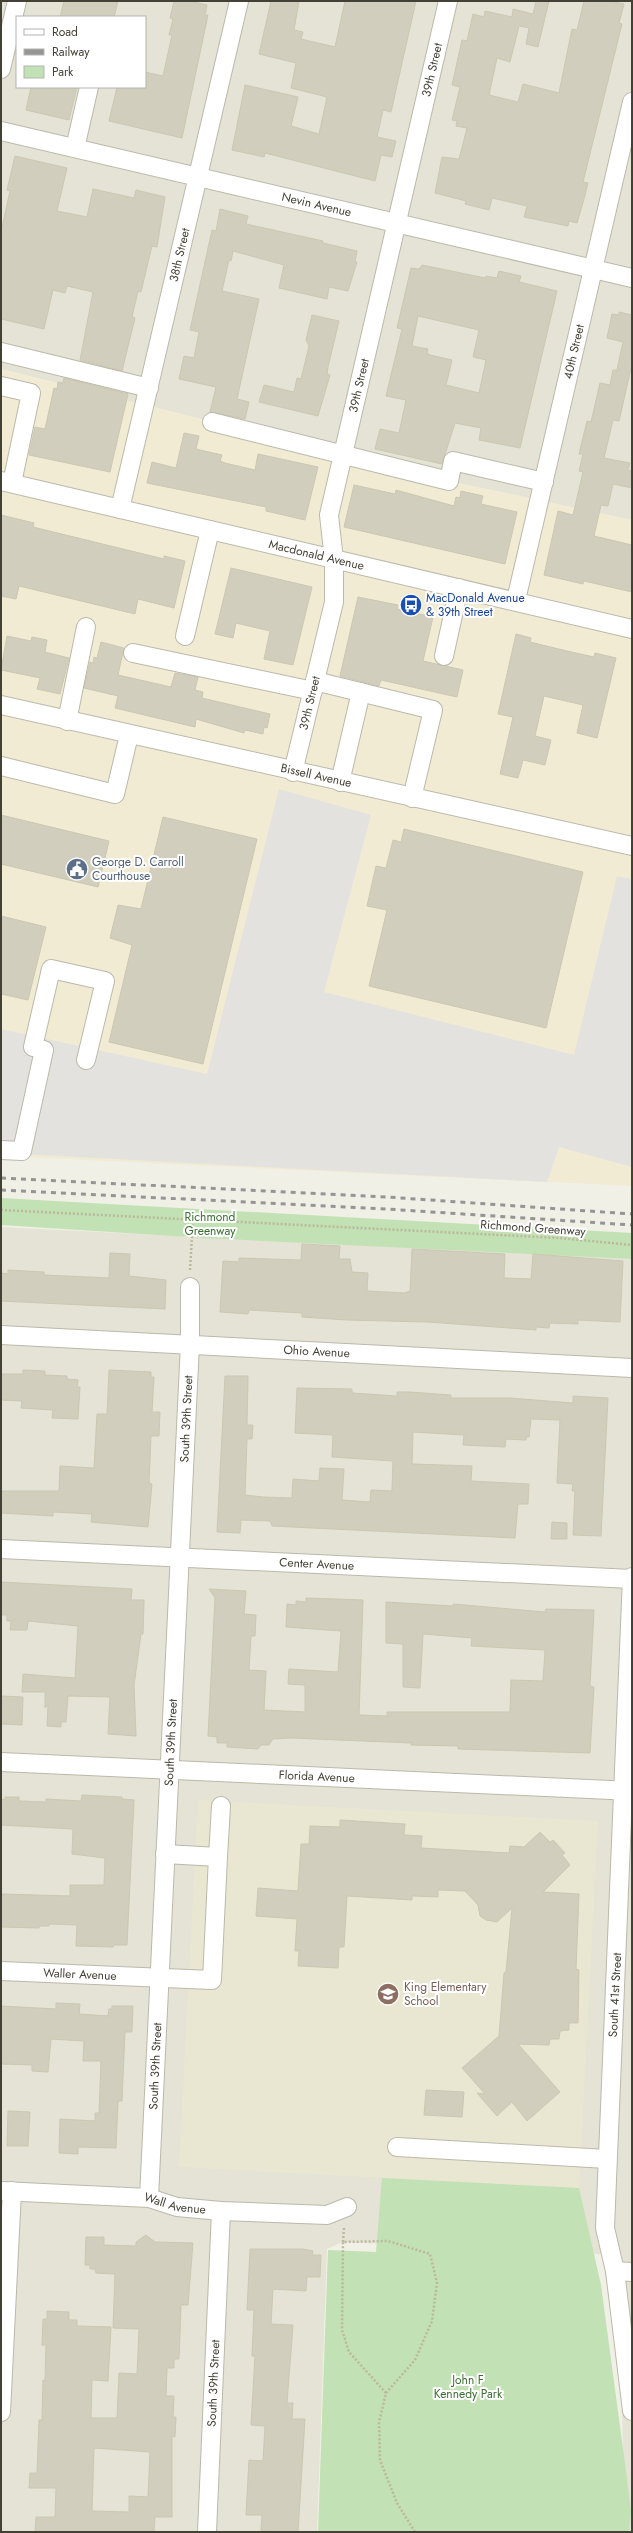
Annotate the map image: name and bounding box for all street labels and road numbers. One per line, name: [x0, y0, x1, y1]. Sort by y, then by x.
street label: 39th Street: [417, 41, 447, 99]
street label: Nevin Avenue: [280, 188, 353, 221]
street label: 38th Street: [165, 226, 195, 284]
street label: 40th Street: [559, 322, 589, 381]
street label: 39th Street: [344, 357, 374, 414]
street label: Macdonald Avenue: [267, 535, 366, 575]
street label: 39th Street: [294, 674, 325, 732]
street label: Bissell Avenue: [279, 759, 353, 792]
street label: Richmond Greenway: [480, 1215, 587, 1241]
street label: Ohio Avenue: [283, 1341, 350, 1362]
street label: South 39th Street: [175, 1375, 197, 1463]
street label: Center Avenue: [279, 1553, 355, 1575]
street label: South 39th Street: [160, 1698, 182, 1787]
street label: Florida Avenue: [278, 1766, 355, 1787]
street label: South 41st Street: [604, 1952, 626, 2038]
street label: Waller Avenue: [43, 1964, 117, 1985]
street label: South 39th Street: [144, 2022, 166, 2110]
street label: Wall Avenue: [142, 2188, 207, 2219]
street label: South 39th Street: [203, 2339, 224, 2427]

